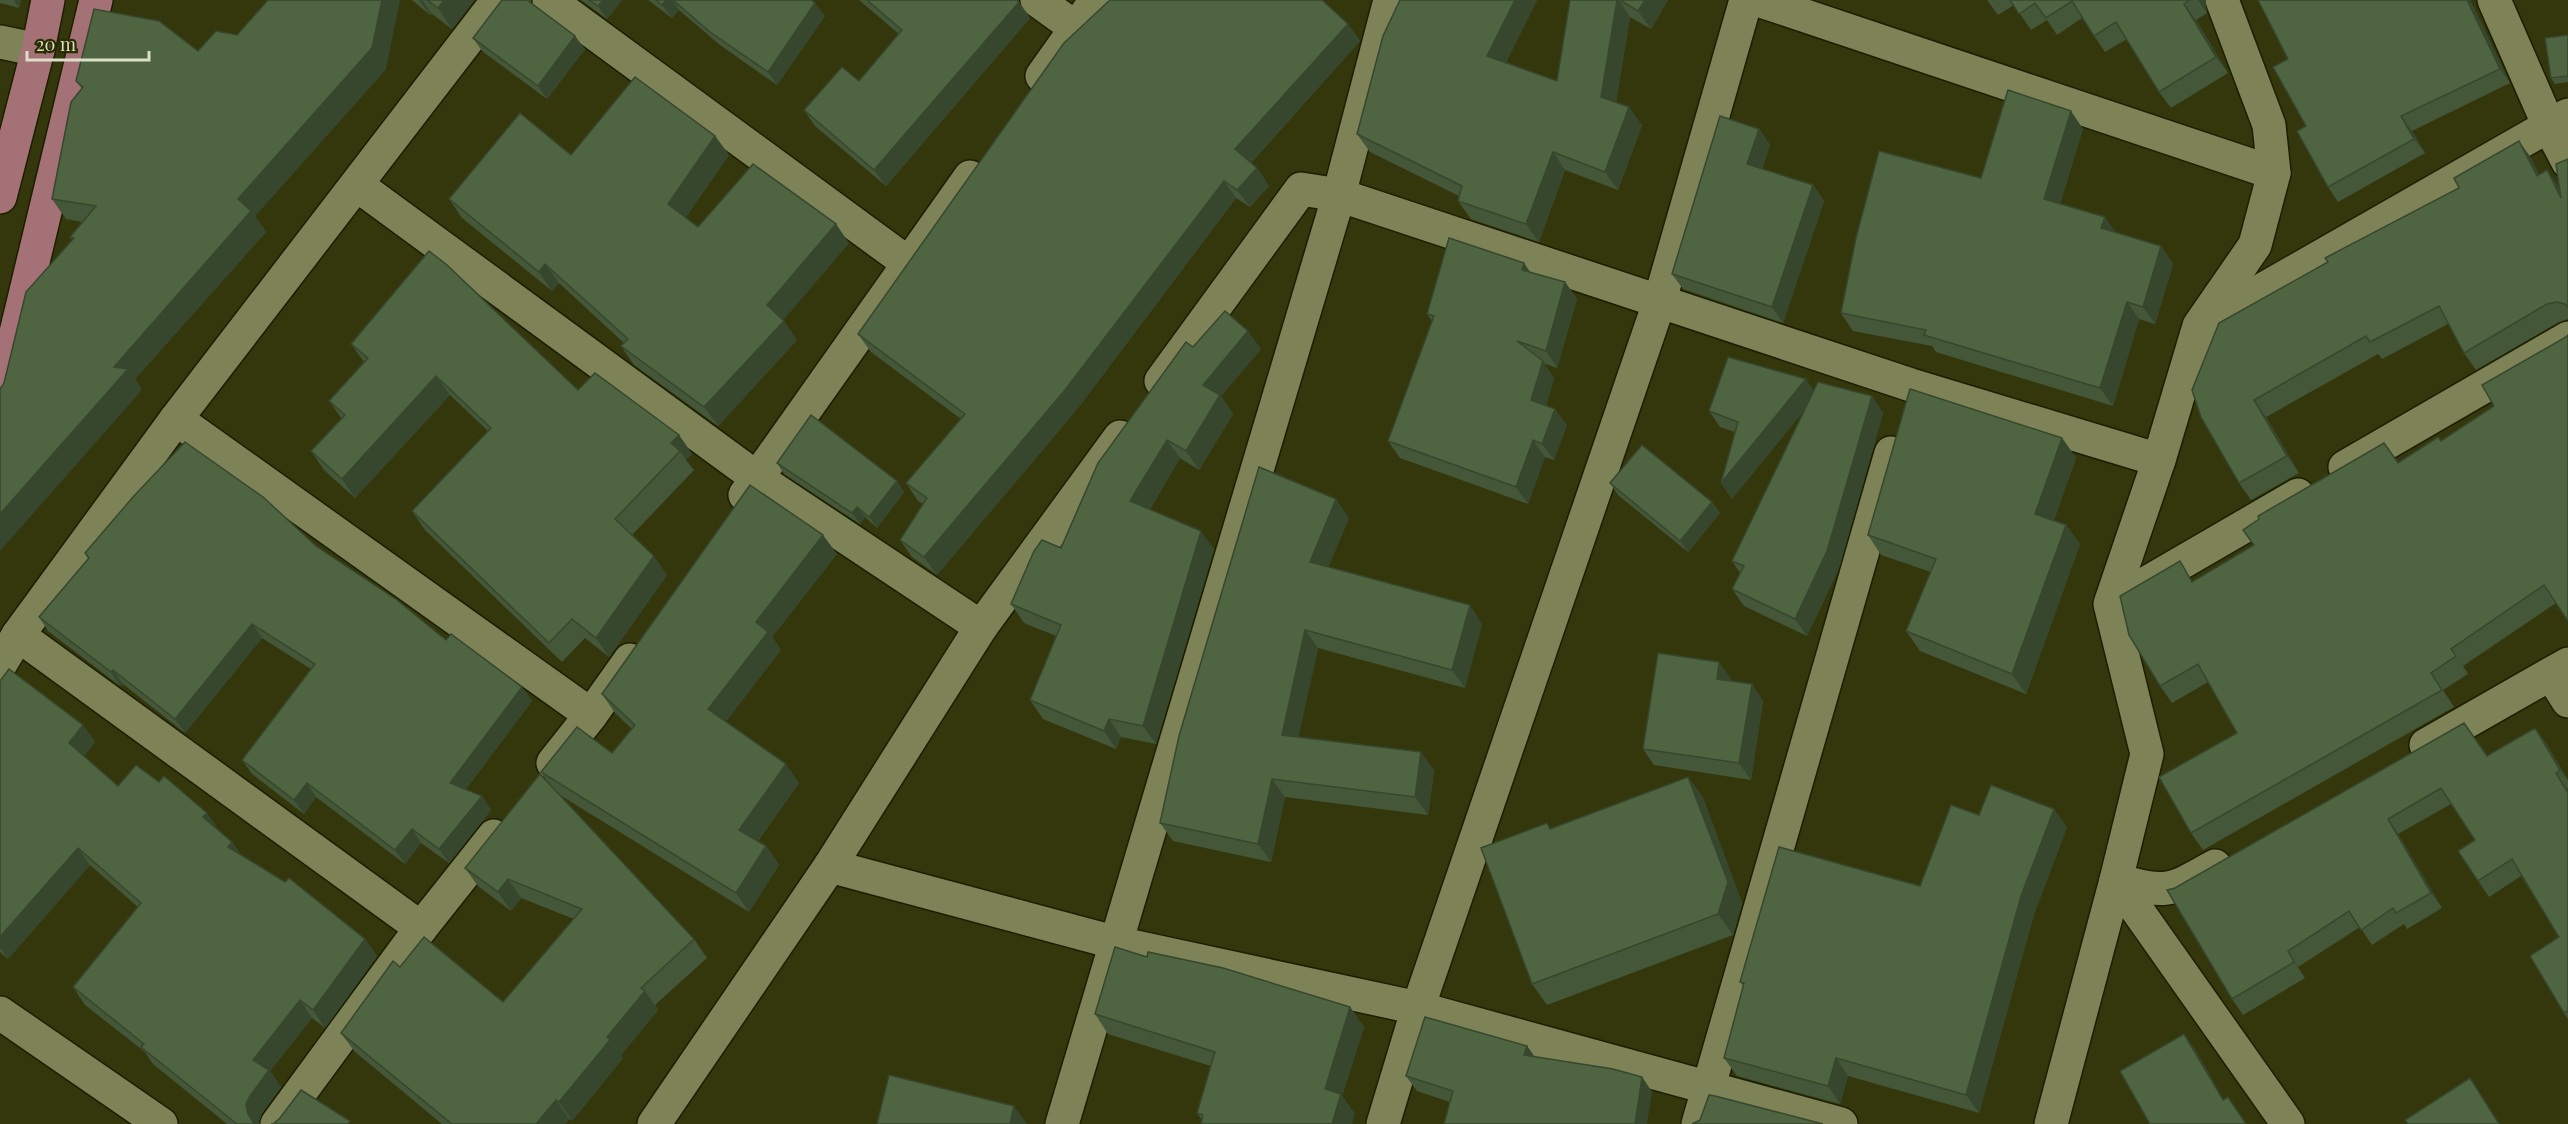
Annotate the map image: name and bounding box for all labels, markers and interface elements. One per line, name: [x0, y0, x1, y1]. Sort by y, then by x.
scale bar: [27, 24, 148, 62]
text: 20 m: [36, 32, 76, 56]

